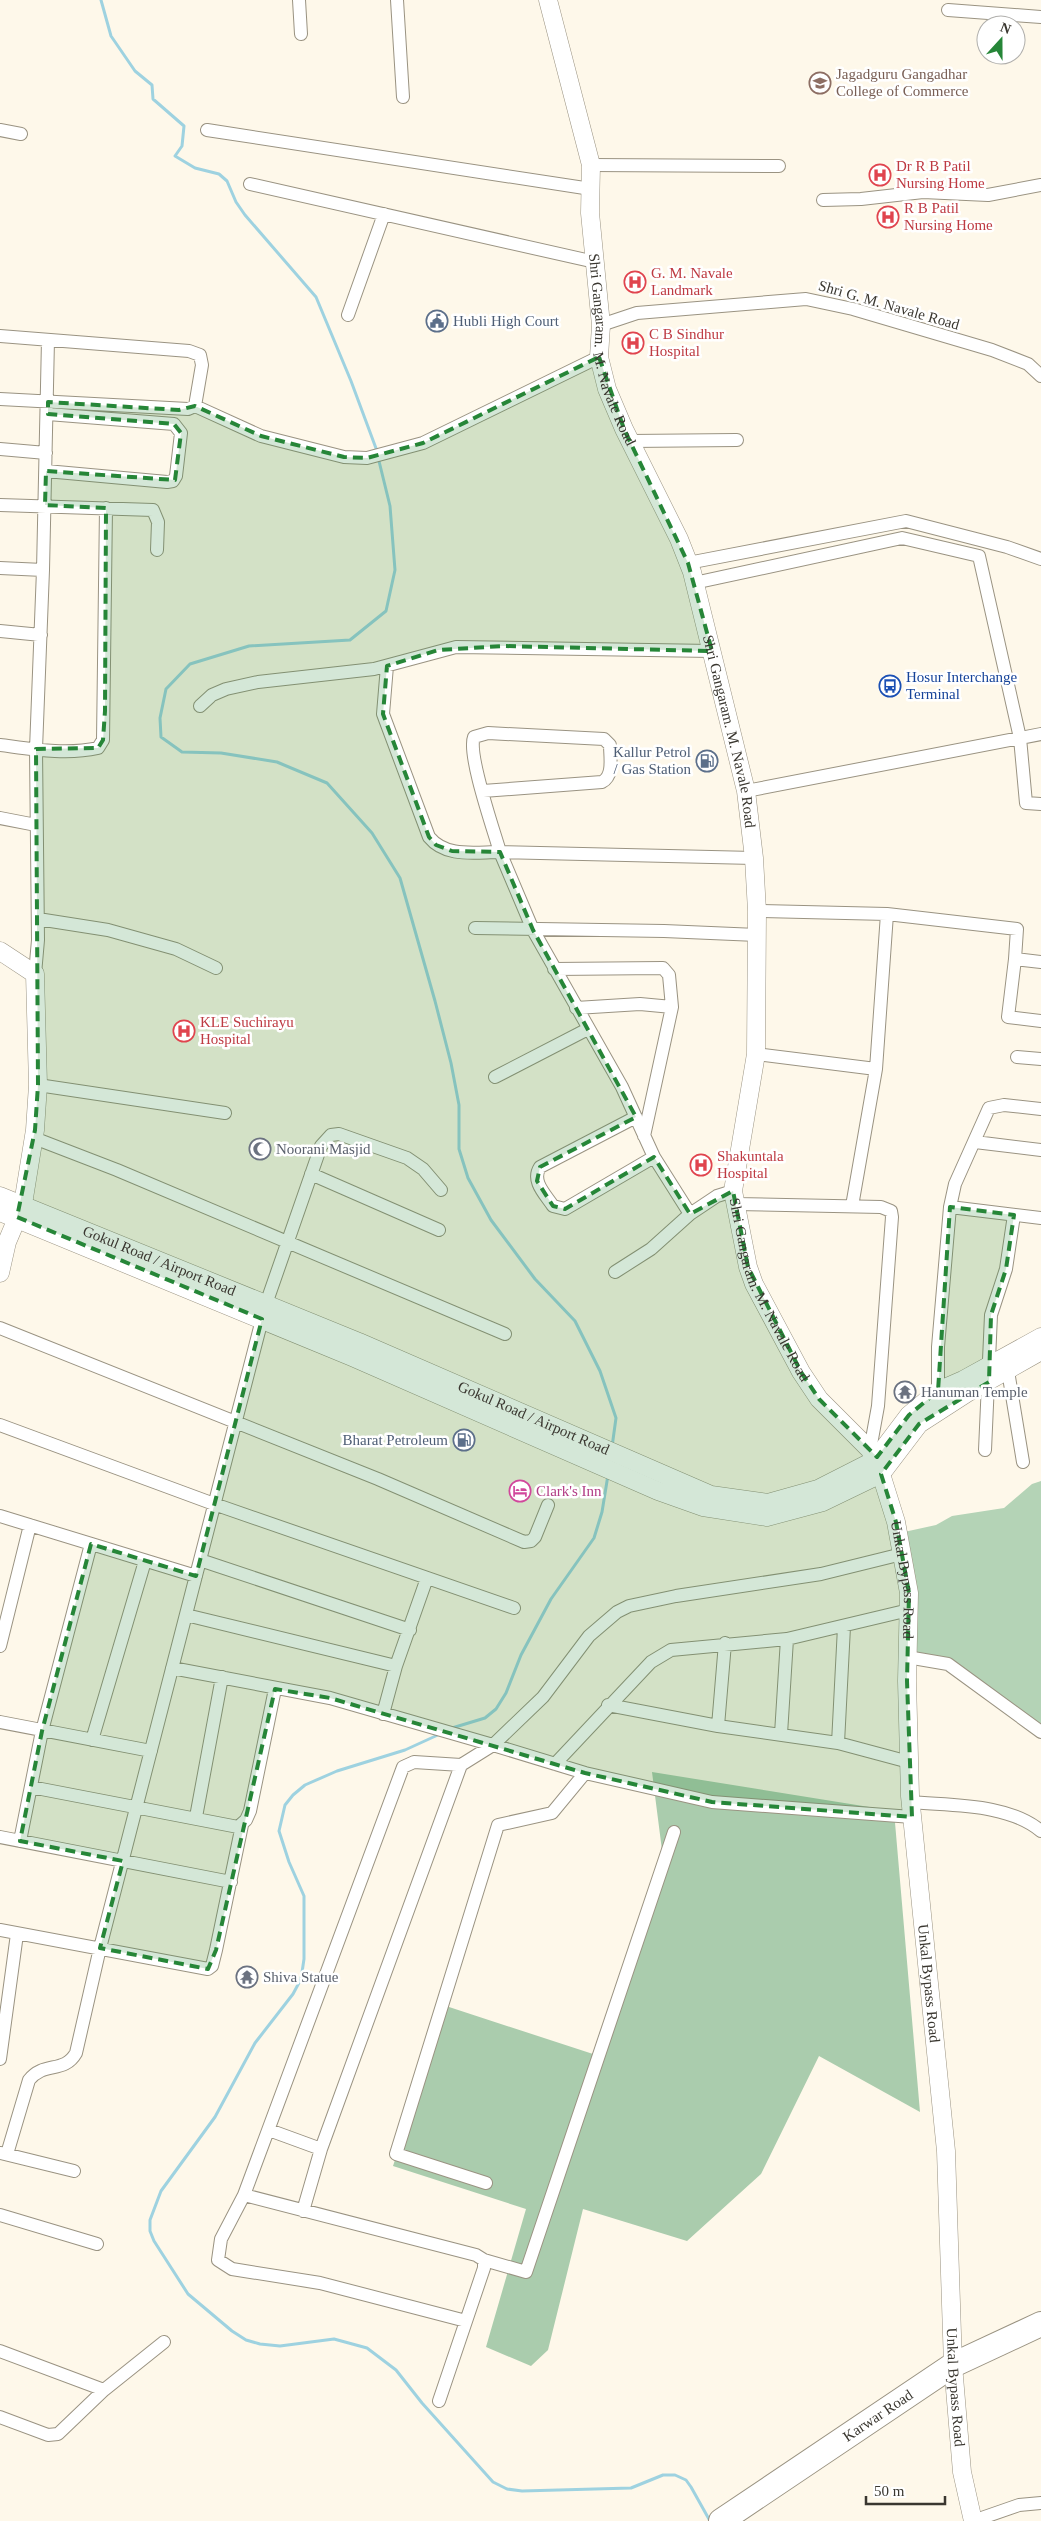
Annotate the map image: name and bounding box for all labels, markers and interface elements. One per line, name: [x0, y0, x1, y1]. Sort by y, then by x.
north arrow: [976, 15, 1026, 65]
text: N: [998, 20, 1013, 37]
place label: Jagadguru Gangadhar College of Commerce: [836, 66, 969, 99]
school or university icon: Jagadguru Gangadhar College of Commerce: [808, 71, 832, 95]
place label: Dr R B Patil Nursing Home: [896, 158, 985, 191]
hospital icon: Dr R B Patil Nursing Home: [868, 163, 892, 187]
place label: R B Patil Nursing Home: [904, 200, 993, 233]
hospital icon: R B Patil Nursing Home: [876, 205, 900, 229]
street label: Shri Gangaram. M. Navale Road: [586, 253, 639, 448]
place label: G. M. Navale Landmark: [651, 265, 733, 298]
hospital icon: G. M. Navale Landmark: [623, 270, 647, 294]
street label: Shri G. M. Navale Road: [817, 277, 962, 333]
public building icon: Hubli High Court: [425, 309, 449, 333]
place label: Hubli High Court: [453, 313, 560, 329]
place label: C B Sindhur Hospital: [649, 326, 724, 359]
hospital icon: C B Sindhur Hospital: [621, 331, 645, 355]
street label: Shri Gangaram. M. Navale Road: [700, 633, 758, 829]
place label: Hosur Interchange Terminal: [906, 669, 1018, 702]
bus stop icon: Hosur Interchange Terminal: [878, 674, 902, 698]
place label: Kallur Petrol / Gas Station: [613, 744, 691, 777]
fuel station icon: Kallur Petrol / Gas Station: [695, 749, 719, 773]
place label: KLE Suchirayu Hospital: [200, 1014, 294, 1047]
hospital icon: KLE Suchirayu Hospital: [172, 1019, 196, 1043]
mosque icon: Noorani Masjid: [248, 1137, 272, 1161]
place label: Noorani Masjid: [276, 1141, 371, 1157]
place label: Shakuntala Hospital: [717, 1148, 784, 1181]
hospital icon: Shakuntala Hospital: [689, 1153, 713, 1177]
street label: Shri Gangaram. M. Navale Road: [727, 1196, 813, 1385]
street label: Gokul Road / Airport Road: [81, 1223, 239, 1299]
street label: Gokul Road / Airport Road: [456, 1378, 612, 1458]
temple icon: Hanuman Temple: [893, 1380, 917, 1404]
place label: Hanuman Temple: [921, 1384, 1028, 1400]
fuel station icon: Bharat Petroleum: [452, 1428, 476, 1452]
place label: Bharat Petroleum: [343, 1432, 448, 1448]
hotel icon: Clark's Inn: [508, 1479, 532, 1503]
place label: Clark's Inn: [536, 1483, 602, 1499]
street label: Unkal Bypass Road: [888, 1519, 917, 1640]
street label: Unkal Bypass Road: [915, 1923, 943, 2044]
temple icon: Shiva Statue: [235, 1965, 259, 1989]
place label: Shiva Statue: [263, 1969, 339, 1985]
street label: Unkal Bypass Road: [944, 2327, 968, 2448]
street label: Karwar Road: [840, 2386, 916, 2445]
scale bar: [866, 2474, 945, 2506]
text: 50 m: [874, 2483, 905, 2499]

